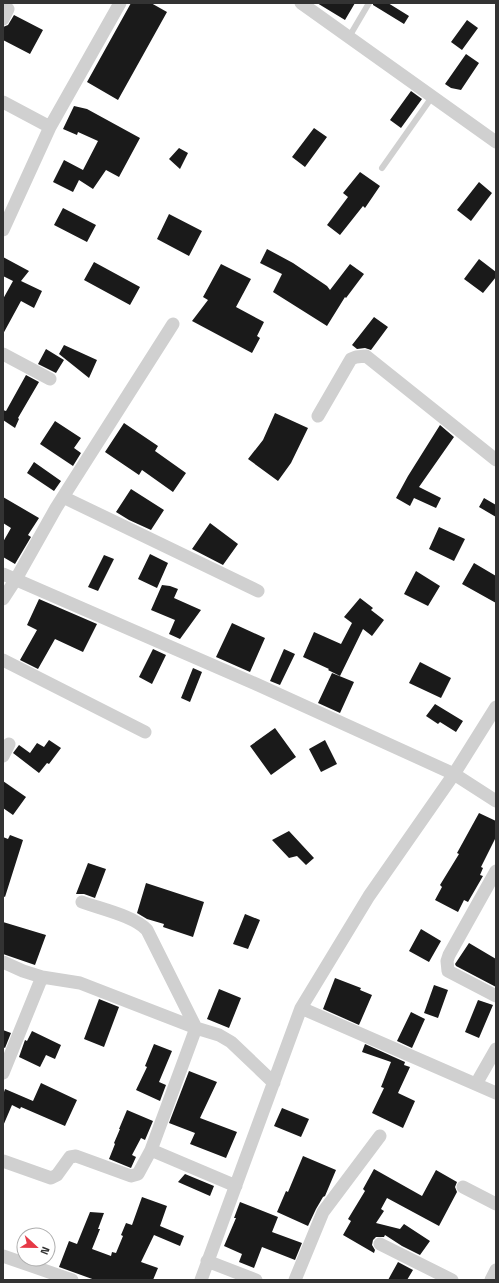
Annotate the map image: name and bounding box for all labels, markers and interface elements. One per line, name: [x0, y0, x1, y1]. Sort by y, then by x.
north arrow: [16, 1227, 56, 1267]
text: N: [36, 1244, 54, 1257]

